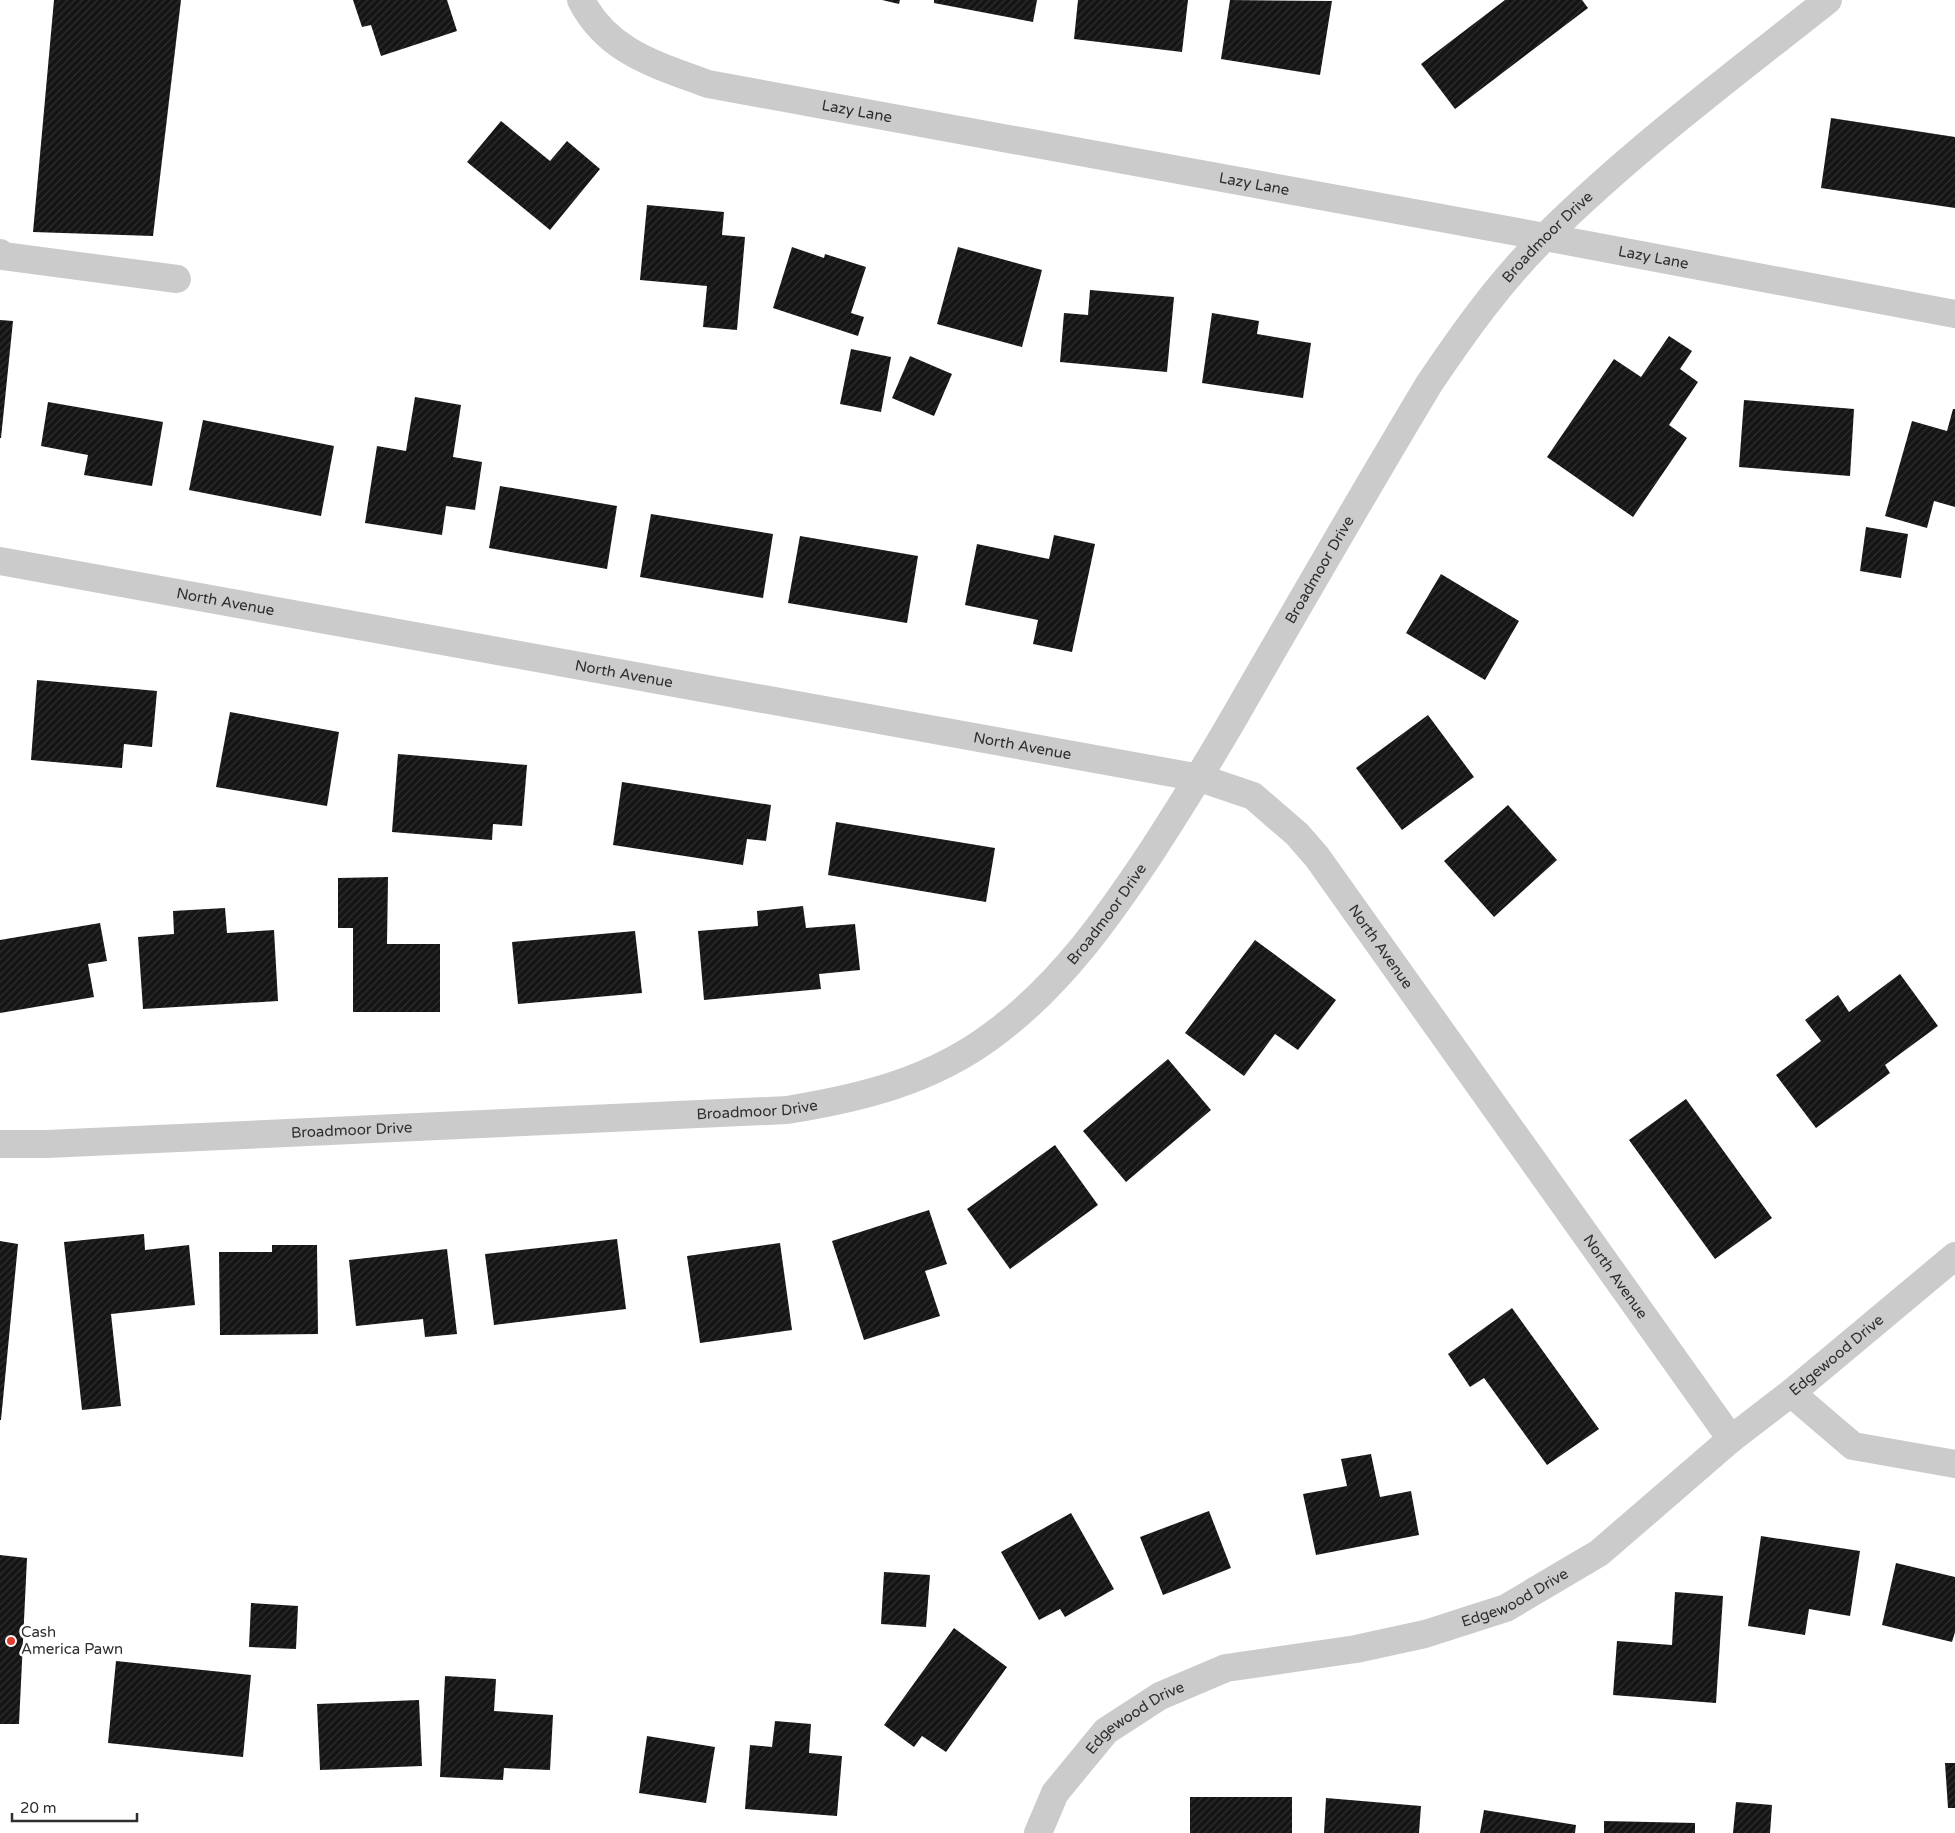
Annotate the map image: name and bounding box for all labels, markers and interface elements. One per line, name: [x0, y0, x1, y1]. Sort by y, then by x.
street label: Lazy Lane: [820, 96, 894, 126]
street label: Lazy Lane: [1218, 169, 1291, 199]
street label: Broadmoor Drive: [1498, 187, 1596, 286]
street label: Lazy Lane: [1617, 242, 1690, 273]
street label: Broadmoor Drive: [1281, 513, 1358, 627]
street label: North Avenue: [175, 584, 276, 619]
street label: North Avenue: [573, 656, 674, 692]
street label: North Avenue: [972, 728, 1073, 764]
street label: Broadmoor Drive: [1063, 860, 1150, 968]
street label: North Avenue: [1345, 901, 1417, 992]
street label: Broadmoor Drive: [696, 1096, 819, 1123]
street label: Broadmoor Drive: [291, 1118, 413, 1142]
street label: North Avenue: [1579, 1231, 1652, 1322]
street label: Edgewood Drive: [1786, 1311, 1887, 1400]
street label: Edgewood Drive: [1459, 1564, 1571, 1631]
place label: Cash America Pawn: [21, 1623, 123, 1658]
marker: Cash America Pawn: [5, 1635, 17, 1647]
street label: Edgewood Drive: [1082, 1678, 1187, 1758]
scale bar: [12, 1790, 138, 1822]
text: 20 m: [20, 1799, 57, 1817]

